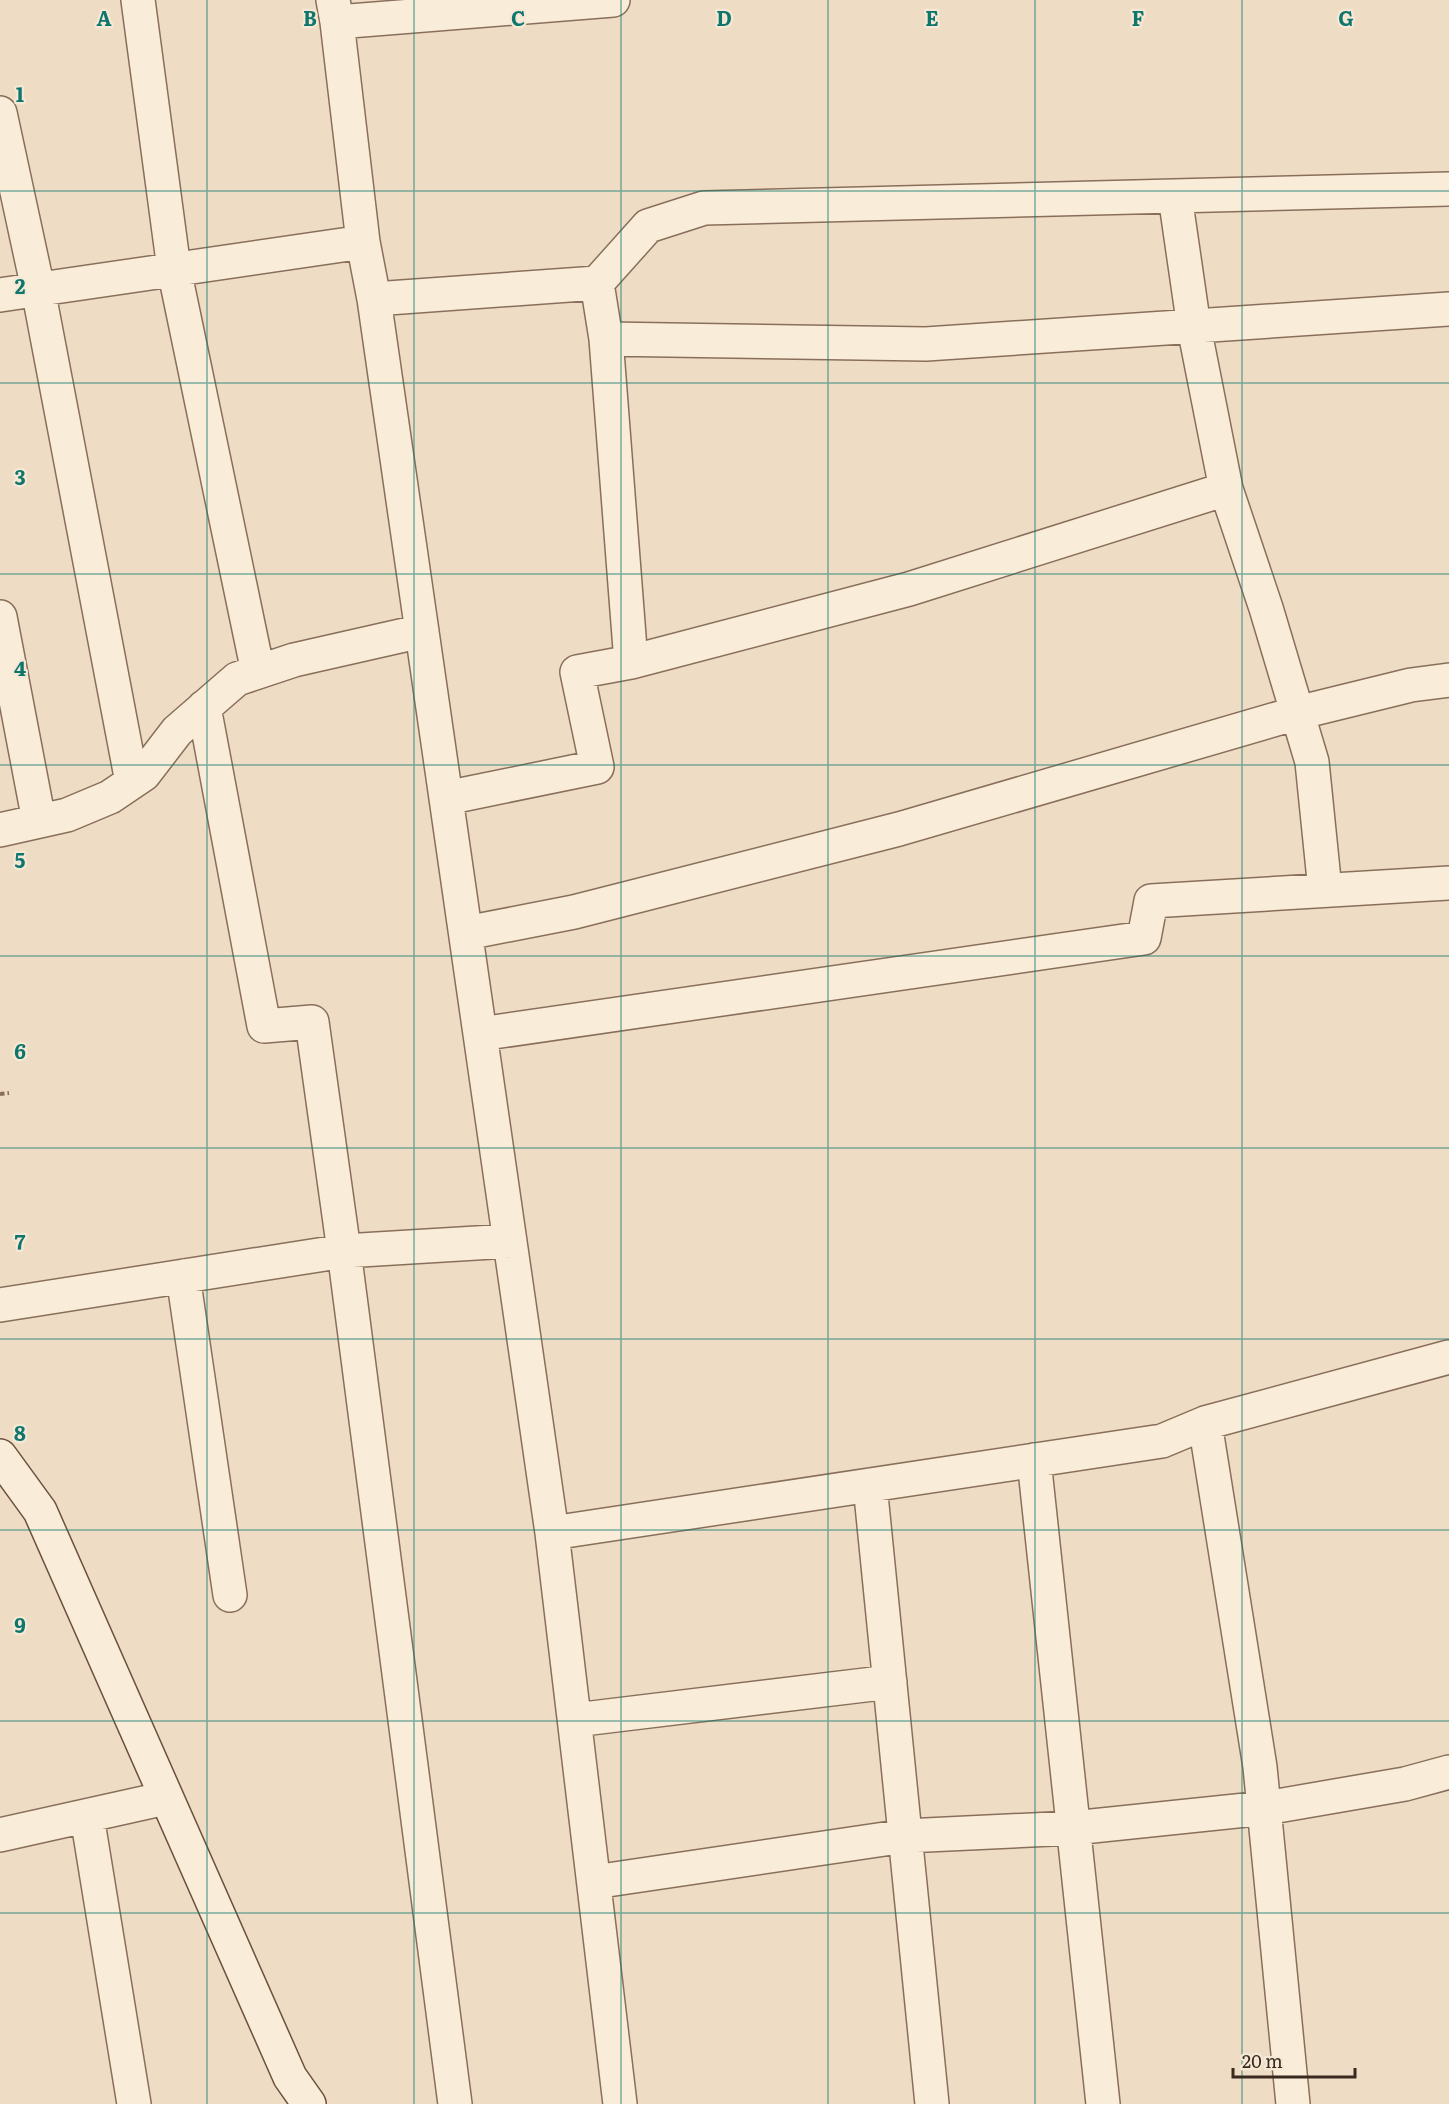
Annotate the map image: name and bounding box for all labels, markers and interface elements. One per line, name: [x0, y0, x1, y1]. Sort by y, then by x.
text: A: [96, 2, 112, 32]
text: B: [303, 2, 317, 32]
text: C: [511, 2, 525, 32]
text: D: [716, 2, 732, 32]
text: E: [925, 2, 939, 32]
text: F: [1132, 2, 1145, 32]
text: G: [1338, 2, 1354, 32]
text: 1: [16, 78, 24, 108]
text: 2: [15, 270, 26, 300]
text: 3: [14, 461, 26, 491]
text: 4: [14, 652, 26, 682]
text: 5: [15, 844, 26, 874]
text: 6: [14, 1035, 26, 1065]
text: 7: [15, 1226, 26, 1256]
text: 8: [14, 1417, 26, 1447]
text: 9: [14, 1609, 26, 1639]
scale bar: [1233, 2041, 1354, 2079]
text: 20 m: [1242, 2047, 1283, 2074]

